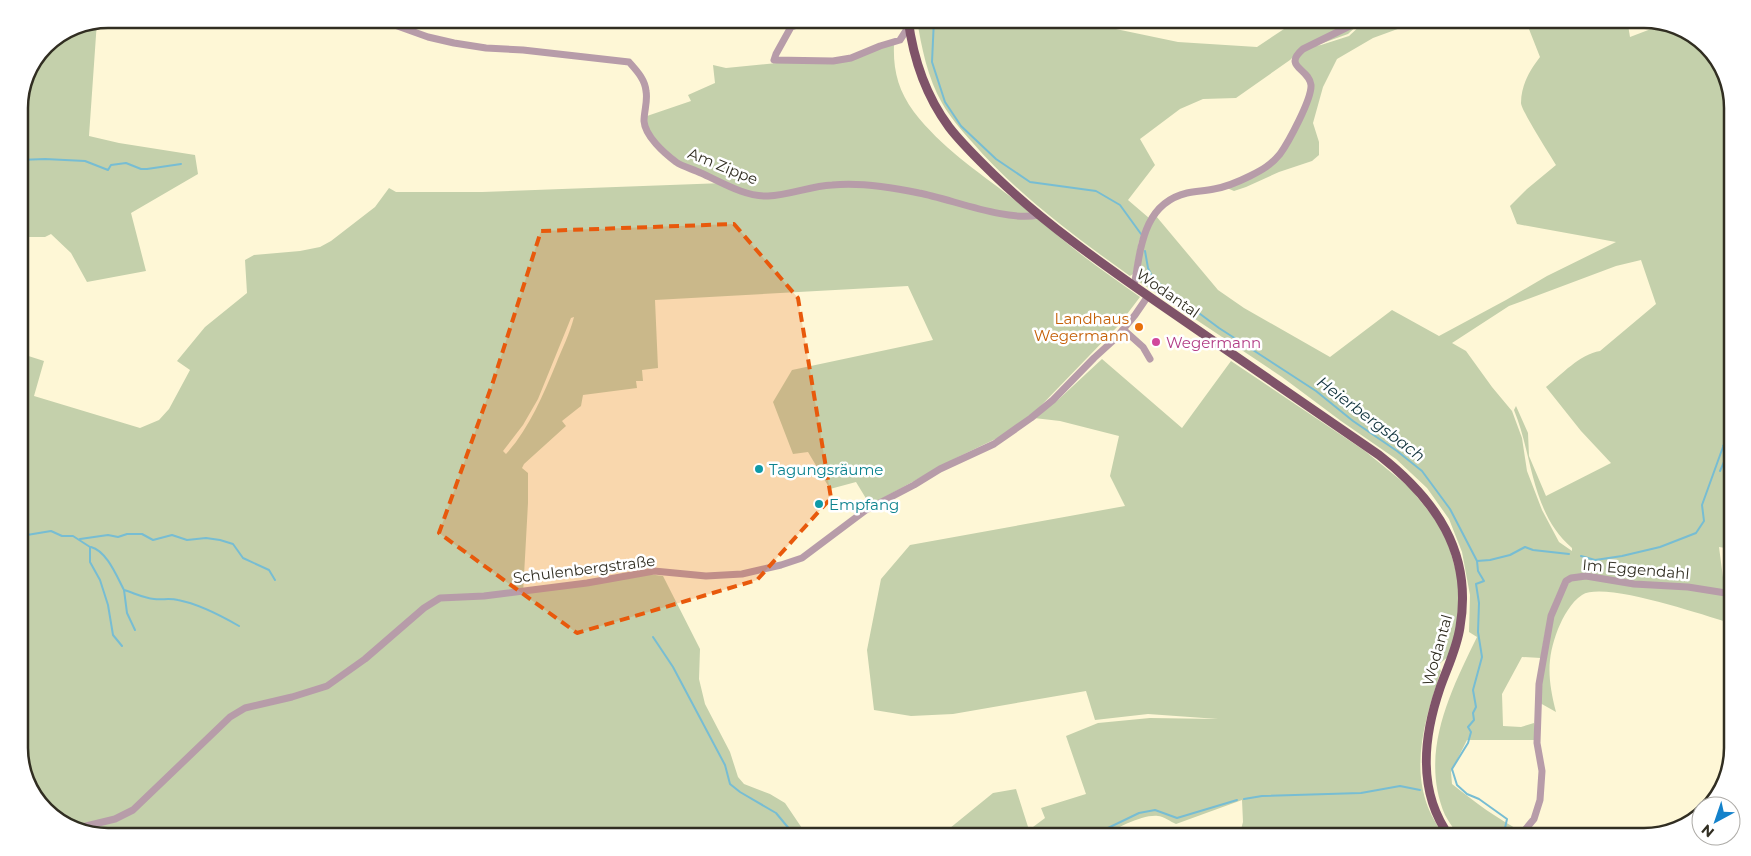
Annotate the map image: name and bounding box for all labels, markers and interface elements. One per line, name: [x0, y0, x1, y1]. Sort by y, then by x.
street label: Am Zippe: [685, 143, 761, 189]
street label: Wodantal: [1133, 264, 1203, 322]
place label: Landhaus Wegermann: [1034, 309, 1129, 345]
marker: Landhaus Wegermann: [1133, 321, 1145, 333]
place label: Wegermann: [1166, 333, 1261, 352]
marker: Wegermann: [1150, 336, 1162, 348]
water label: Heierbergsbach: [1313, 372, 1429, 466]
place label: Tagungsräume: [769, 460, 883, 479]
marker: Tagungsräume: [753, 463, 765, 475]
place label: Empfang: [829, 495, 899, 514]
marker: Empfang: [813, 498, 825, 510]
street label: Schulenbergstraße: [512, 551, 656, 587]
street label: Im Eggendahl: [1582, 555, 1690, 583]
street label: Wodantal: [1418, 612, 1456, 688]
north arrow: [1691, 796, 1741, 846]
text: N: [1698, 820, 1718, 841]

